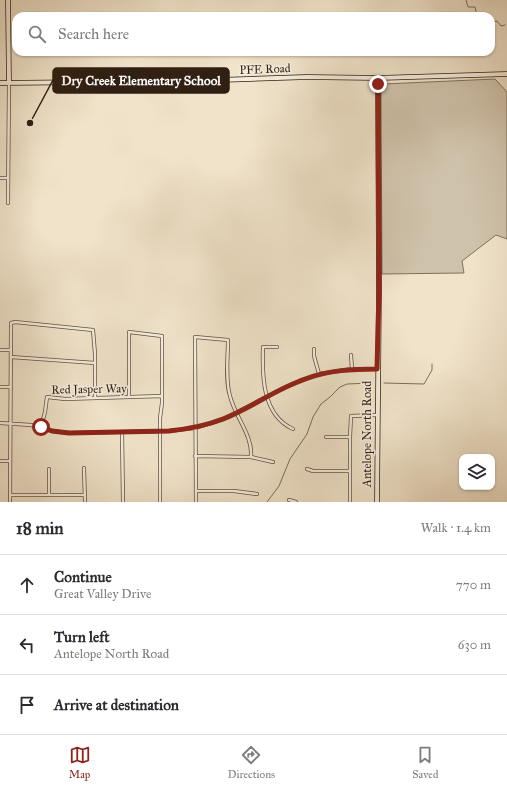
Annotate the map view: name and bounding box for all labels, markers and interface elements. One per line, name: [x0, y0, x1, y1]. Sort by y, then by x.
search box: [12, 12, 495, 56]
icon: search: [26, 23, 48, 45]
text: Search here: [58, 25, 129, 43]
street label: PFE Road: [239, 61, 291, 77]
callout: Dry Creek Elementary School: [53, 68, 229, 93]
text: Dry Creek Elementary School: [61, 73, 221, 89]
route end: [369, 75, 387, 93]
street label: Red Jasper Way: [51, 381, 127, 398]
street label: Antelope North Road: [360, 381, 374, 488]
route start: [32, 418, 50, 436]
map controls: [459, 454, 495, 490]
button: layers: [459, 454, 495, 490]
text: 18 min: [16, 518, 64, 539]
text: Walk · 1.4 km: [421, 520, 491, 536]
text: Continue: [54, 568, 112, 586]
icon: ahead: [16, 574, 38, 596]
text: 770 m: [456, 577, 491, 593]
text: Great Valley Drive: [54, 586, 151, 602]
text: Turn left: [54, 628, 110, 646]
icon: left: [16, 634, 38, 656]
text: 630 m: [458, 637, 491, 653]
text: Antelope North Road: [54, 646, 169, 662]
icon: arrive: [16, 694, 38, 716]
text: Arrive at destination: [54, 696, 179, 714]
tab: Map: [69, 744, 91, 781]
tab: Directions: [228, 744, 275, 781]
tab: Saved: [412, 744, 438, 781]

